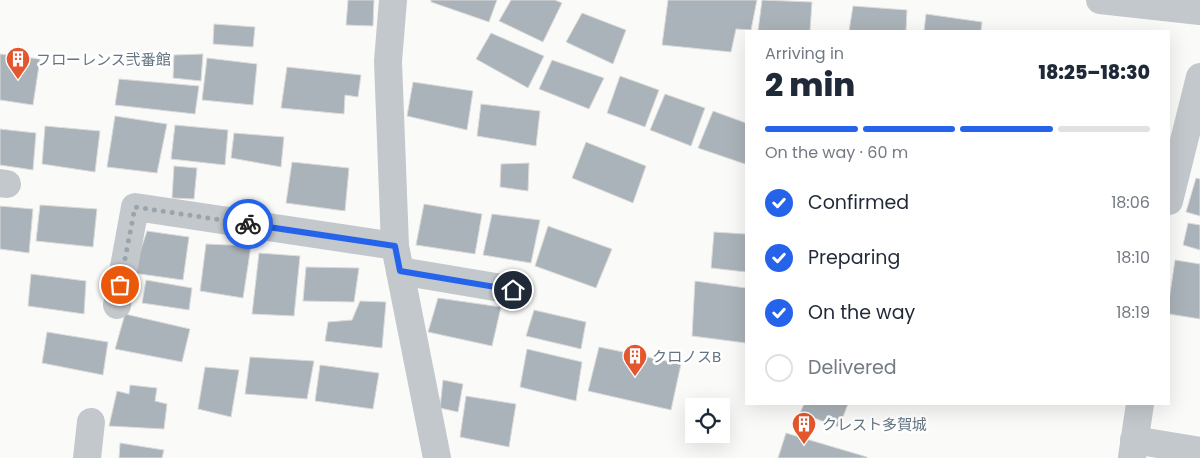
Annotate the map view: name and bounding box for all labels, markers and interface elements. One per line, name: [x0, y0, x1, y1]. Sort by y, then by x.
text: Arriving in: [765, 42, 844, 65]
building icon: フローレンス弐番館: [5, 46, 31, 80]
place label: フローレンス弐番館: [36, 49, 171, 70]
text: 18:25–18:30: [1039, 59, 1150, 86]
text: 2 min: [765, 62, 855, 107]
text: On the way · 60 m: [765, 141, 908, 164]
icon: check: [765, 189, 793, 217]
text: Confirmed: [808, 189, 909, 216]
text: 18:06: [1111, 191, 1150, 214]
courier: [223, 199, 273, 249]
icon: bike: [234, 210, 262, 238]
icon: check: [765, 244, 793, 272]
text: Preparing: [808, 244, 900, 271]
text: 18:10: [1116, 246, 1150, 269]
pin: [99, 264, 141, 306]
pin: [492, 269, 534, 311]
icon: bag: [106, 271, 134, 299]
icon: home: [499, 276, 527, 304]
icon: check: [765, 299, 793, 327]
text: On the way: [808, 299, 915, 326]
text: 18:19: [1116, 301, 1150, 324]
building icon: クロノスB: [622, 343, 648, 377]
place label: クロノスB: [652, 346, 721, 367]
text: Delivered: [808, 354, 897, 381]
map controls: [685, 398, 730, 443]
button: locate: [685, 398, 730, 443]
building icon: クレスト多賀城: [791, 411, 817, 445]
place label: クレスト多賀城: [822, 414, 927, 435]

